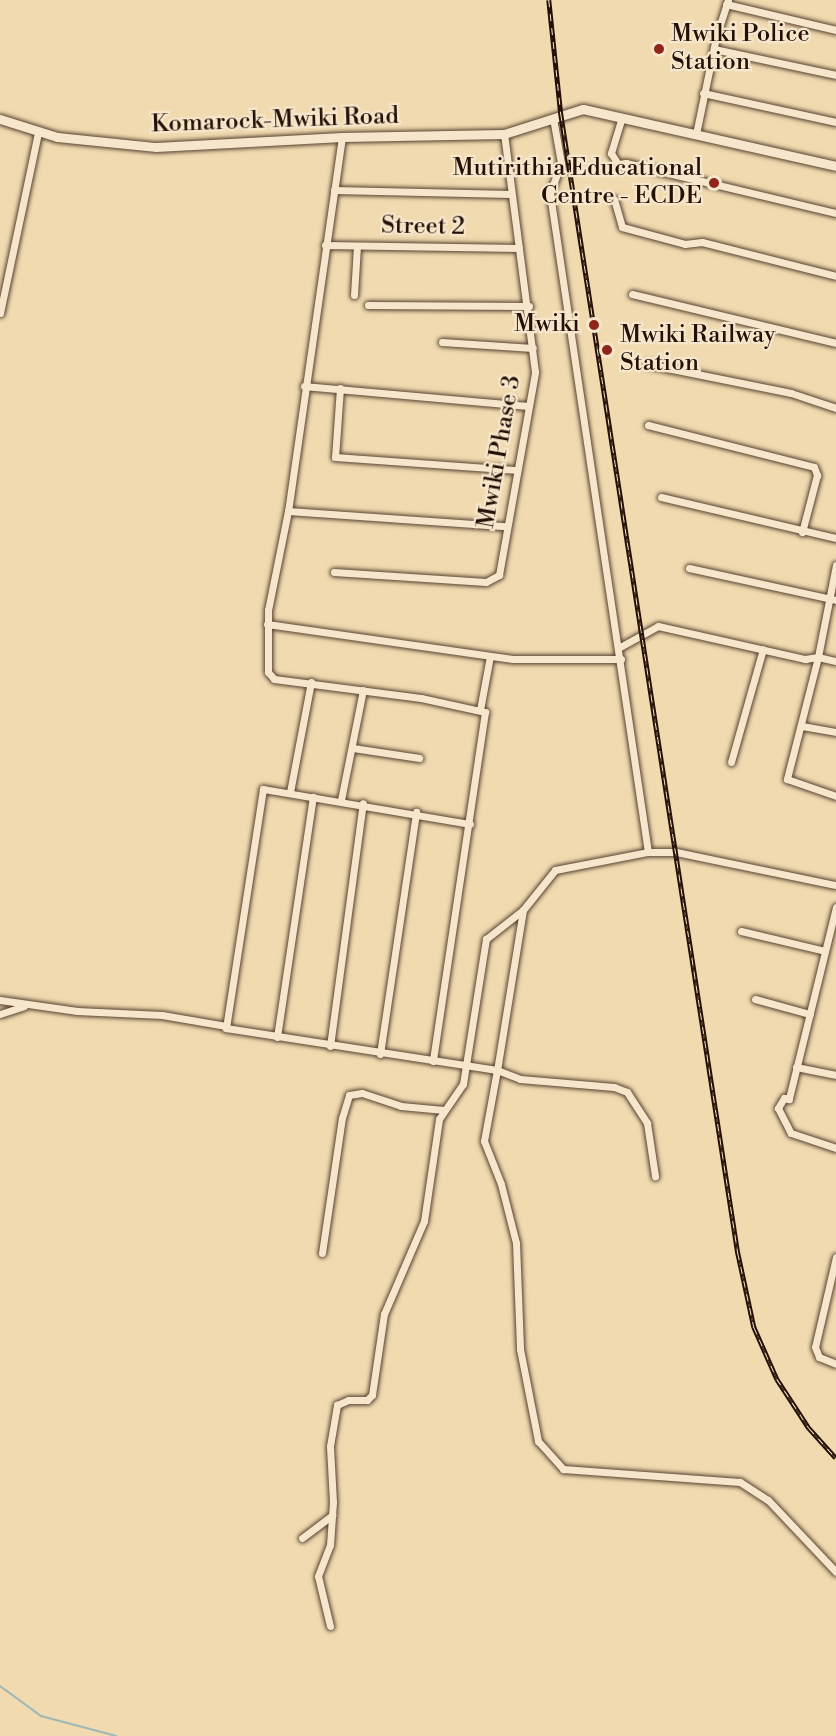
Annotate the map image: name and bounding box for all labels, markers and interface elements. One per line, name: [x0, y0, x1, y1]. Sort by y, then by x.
place label: Mwiki Police Station: [671, 21, 810, 77]
marker: Mwiki Police Station: [652, 42, 666, 56]
street label: Komarock-Mwiki Road: [151, 102, 399, 140]
place label: Mutirithia Educational Centre - ECDE: [452, 155, 702, 211]
marker: Mutirithia Educational Centre - ECDE: [707, 176, 721, 190]
street label: Street 2: [381, 212, 465, 242]
place label: Mwiki: [514, 311, 580, 339]
marker: Mwiki: [585, 316, 603, 334]
place label: Mwiki Railway Station: [620, 322, 776, 378]
marker: Mwiki Railway Station: [598, 341, 616, 359]
street label: Mwiki Phase 3: [472, 373, 528, 531]

